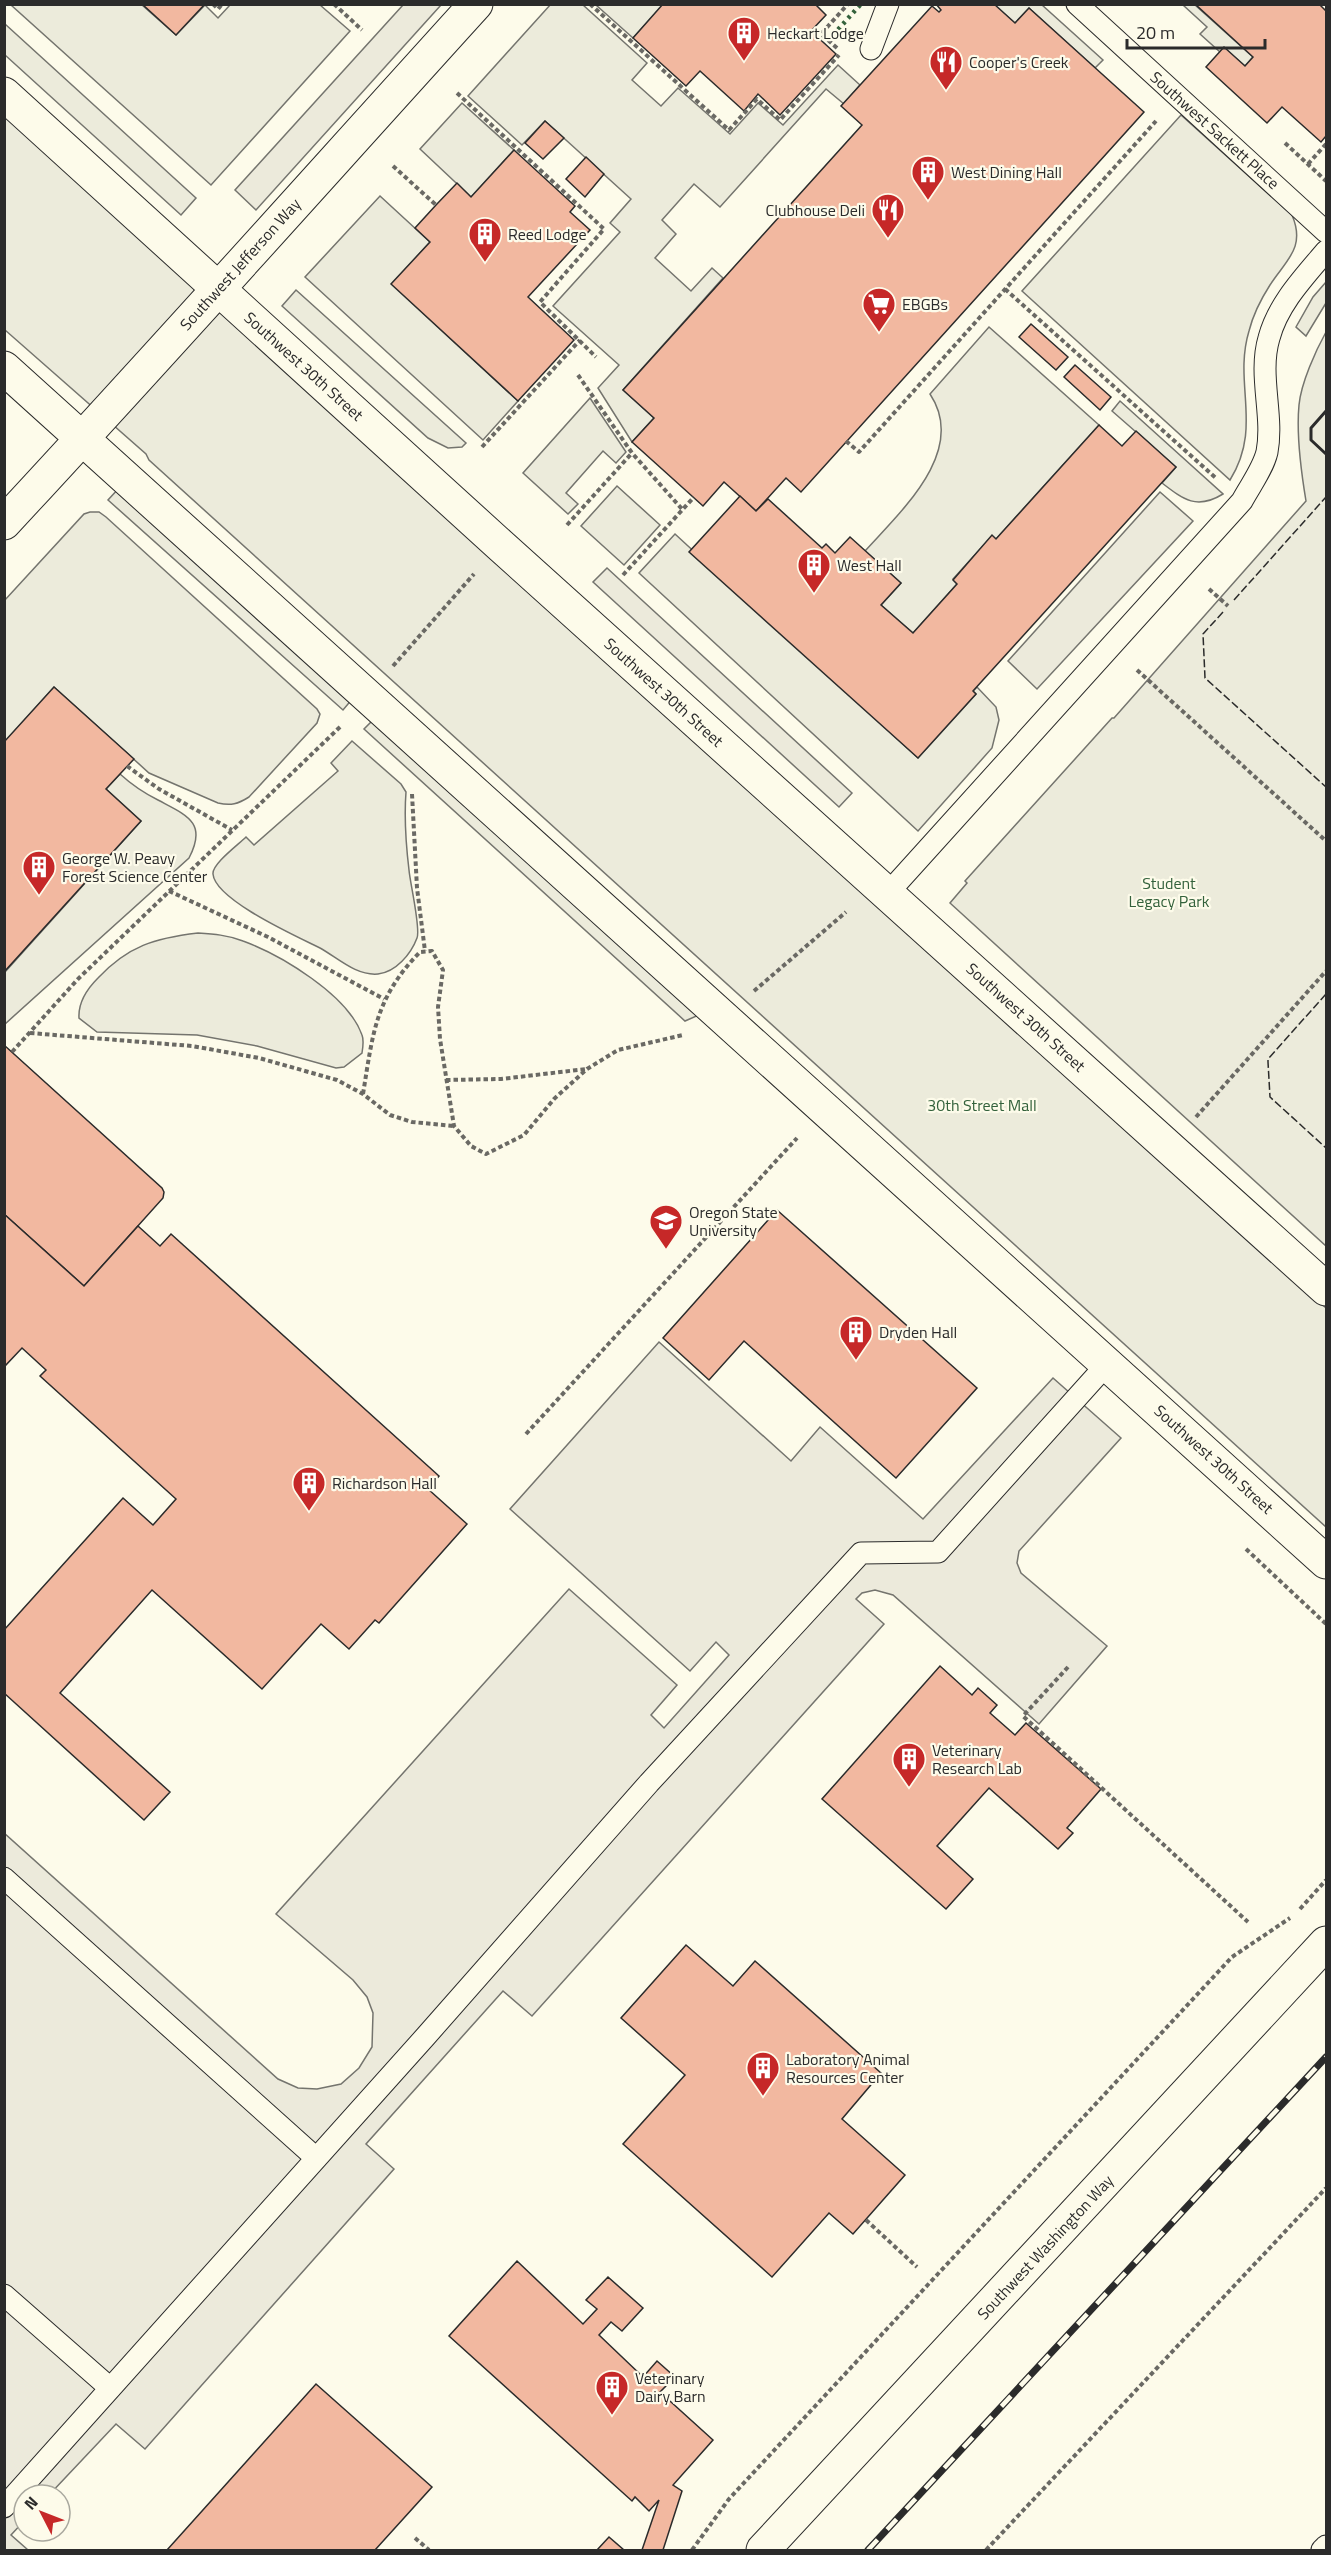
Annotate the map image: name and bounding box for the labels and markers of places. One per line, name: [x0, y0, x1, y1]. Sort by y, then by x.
building icon: Heckart Lodge: [726, 15, 762, 62]
place label: Heckart Lodge: [767, 21, 864, 45]
restaurant icon: Cooper's Creek: [928, 44, 964, 91]
place label: Cooper's Creek: [969, 50, 1069, 74]
building icon: West Dining Hall: [910, 154, 946, 201]
place label: West Dining Hall: [951, 160, 1062, 184]
restaurant icon: Clubhouse Deli: [870, 192, 906, 239]
place label: Clubhouse Deli: [766, 198, 865, 222]
building icon: Reed Lodge: [467, 216, 503, 263]
place label: Reed Lodge: [508, 222, 587, 246]
supermarket icon: EBGBs: [861, 286, 897, 333]
place label: EBGBs: [902, 292, 948, 316]
building icon: West Hall: [796, 547, 832, 594]
place label: West Hall: [837, 553, 902, 577]
place label: George W. Peavy Forest Science Center: [62, 846, 208, 888]
building icon: George W. Peavy Forest Science Center: [21, 849, 57, 896]
place label: Oregon State University: [689, 1200, 778, 1242]
school or university icon: Oregon State University: [648, 1203, 684, 1250]
building icon: Dryden Hall: [838, 1314, 874, 1361]
place label: Dryden Hall: [879, 1320, 957, 1344]
building icon: Richardson Hall: [291, 1465, 327, 1512]
place label: Richardson Hall: [332, 1471, 437, 1495]
place label: Veterinary Research Lab: [932, 1738, 1022, 1780]
building icon: Veterinary Research Lab: [891, 1741, 927, 1788]
place label: Laboratory Animal Resources Center: [786, 2047, 910, 2089]
building icon: Laboratory Animal Resources Center: [745, 2050, 781, 2097]
place label: Veterinary Dairy Barn: [635, 2366, 706, 2408]
building icon: Veterinary Dairy Barn: [594, 2369, 630, 2416]

